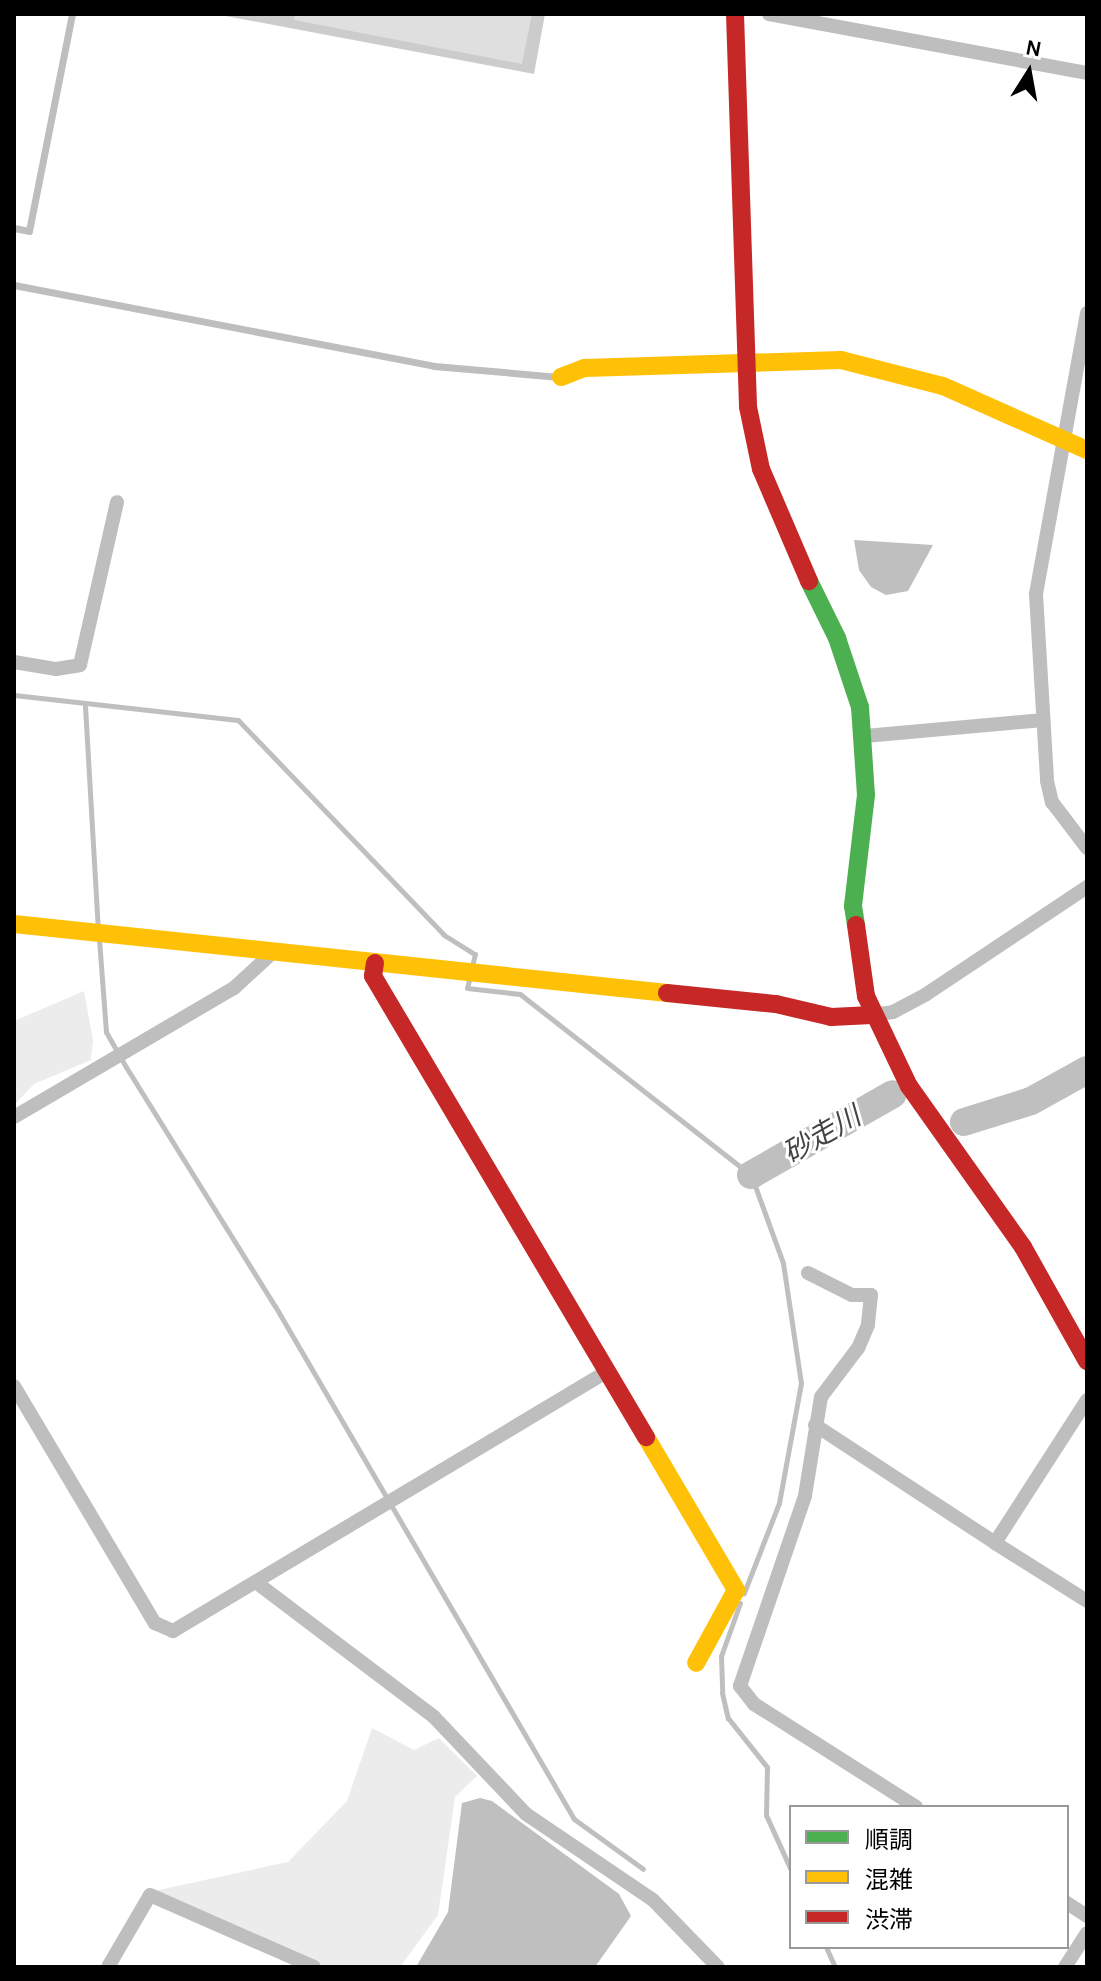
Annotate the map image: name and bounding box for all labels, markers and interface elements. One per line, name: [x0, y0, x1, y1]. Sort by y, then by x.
north arrow: [989, 32, 1069, 112]
text: N: [1023, 34, 1044, 63]
water label: 砂走川: [777, 1099, 867, 1171]
legend: [789, 1805, 1069, 1949]
text: 順調: [865, 1826, 913, 1854]
text: 混雑: [865, 1866, 913, 1894]
text: 渋滞: [865, 1906, 913, 1934]

